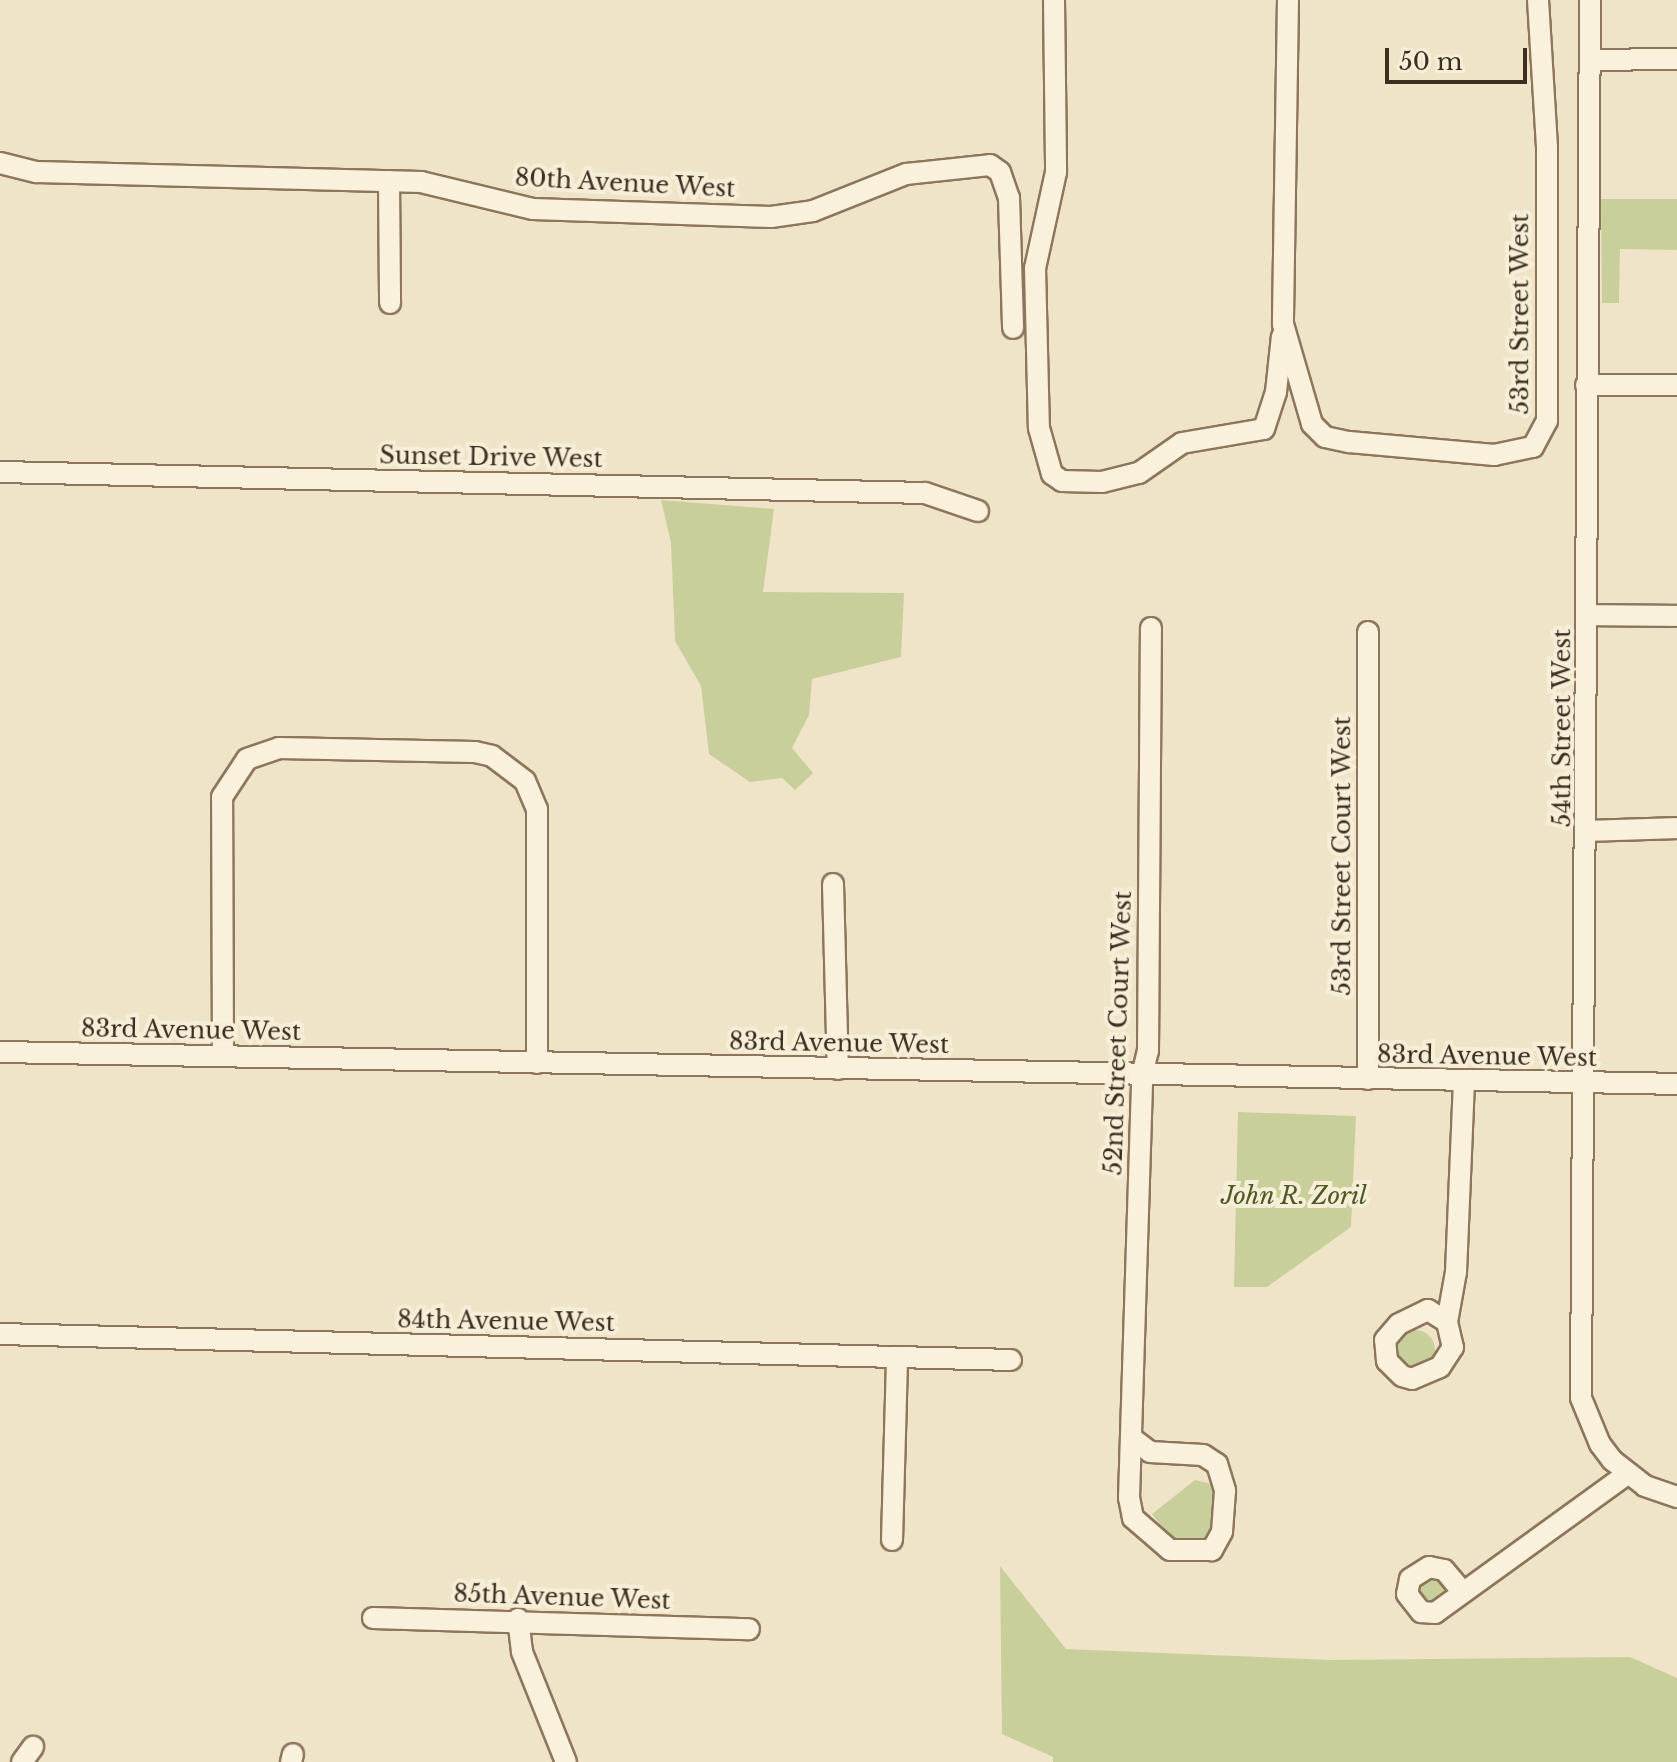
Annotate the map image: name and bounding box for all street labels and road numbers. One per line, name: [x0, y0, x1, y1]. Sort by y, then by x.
street label: 80th Avenue West: [513, 163, 737, 203]
street label: 53rd Street West: [1506, 213, 1534, 415]
street label: Sunset Drive West: [379, 441, 603, 473]
street label: 54th Street West: [1548, 628, 1576, 828]
street label: 53rd Street Court West: [1328, 716, 1356, 996]
street label: 52nd Street Court West: [1099, 890, 1137, 1176]
street label: 83rd Avenue West: [80, 1014, 302, 1046]
street label: 83rd Avenue West: [728, 1027, 950, 1059]
street label: 83rd Avenue West: [1376, 1040, 1598, 1072]
street label: 84th Avenue West: [396, 1305, 616, 1337]
street label: 85th Avenue West: [452, 1579, 672, 1615]

